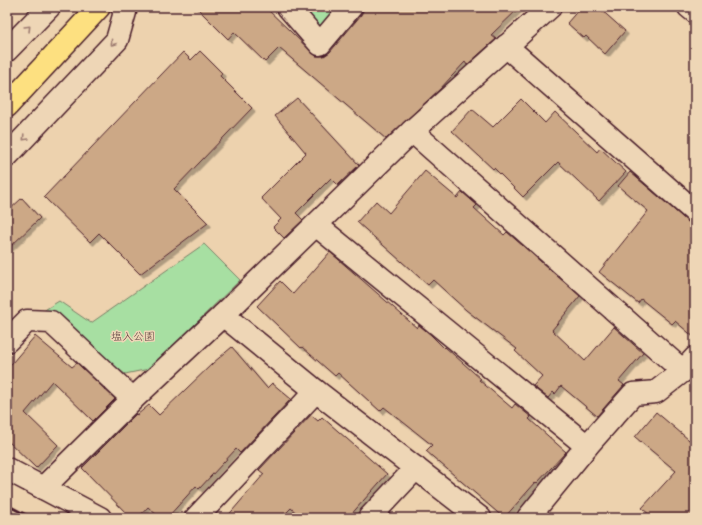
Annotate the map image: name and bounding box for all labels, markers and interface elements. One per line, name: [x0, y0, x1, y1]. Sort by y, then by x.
one-way arrow: [23, 25, 31, 33]
one-way arrow: [111, 38, 118, 45]
one-way arrow: [22, 133, 29, 141]
park label: 塩入公園: [111, 330, 155, 343]

